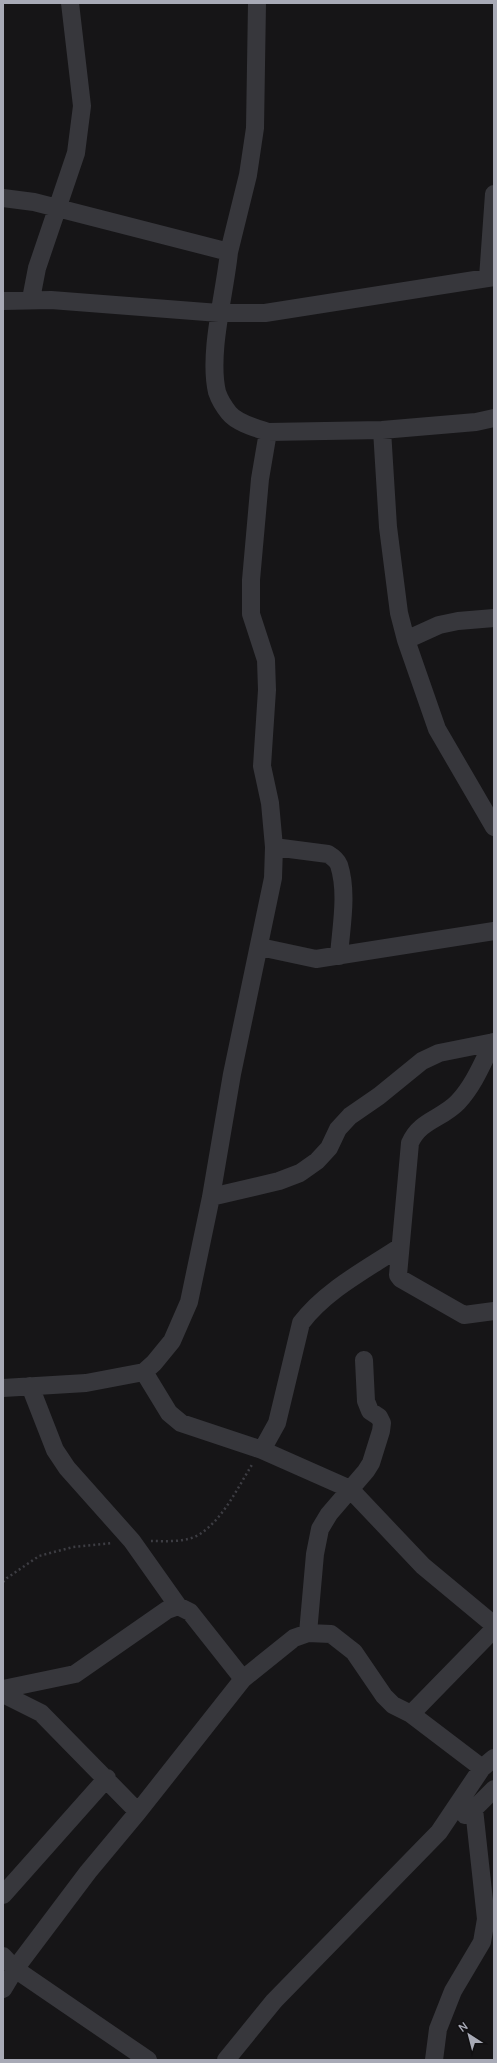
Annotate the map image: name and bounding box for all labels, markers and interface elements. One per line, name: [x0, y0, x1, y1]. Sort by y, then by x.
north arrow: [449, 2015, 489, 2055]
text: N: [455, 2018, 471, 2035]

